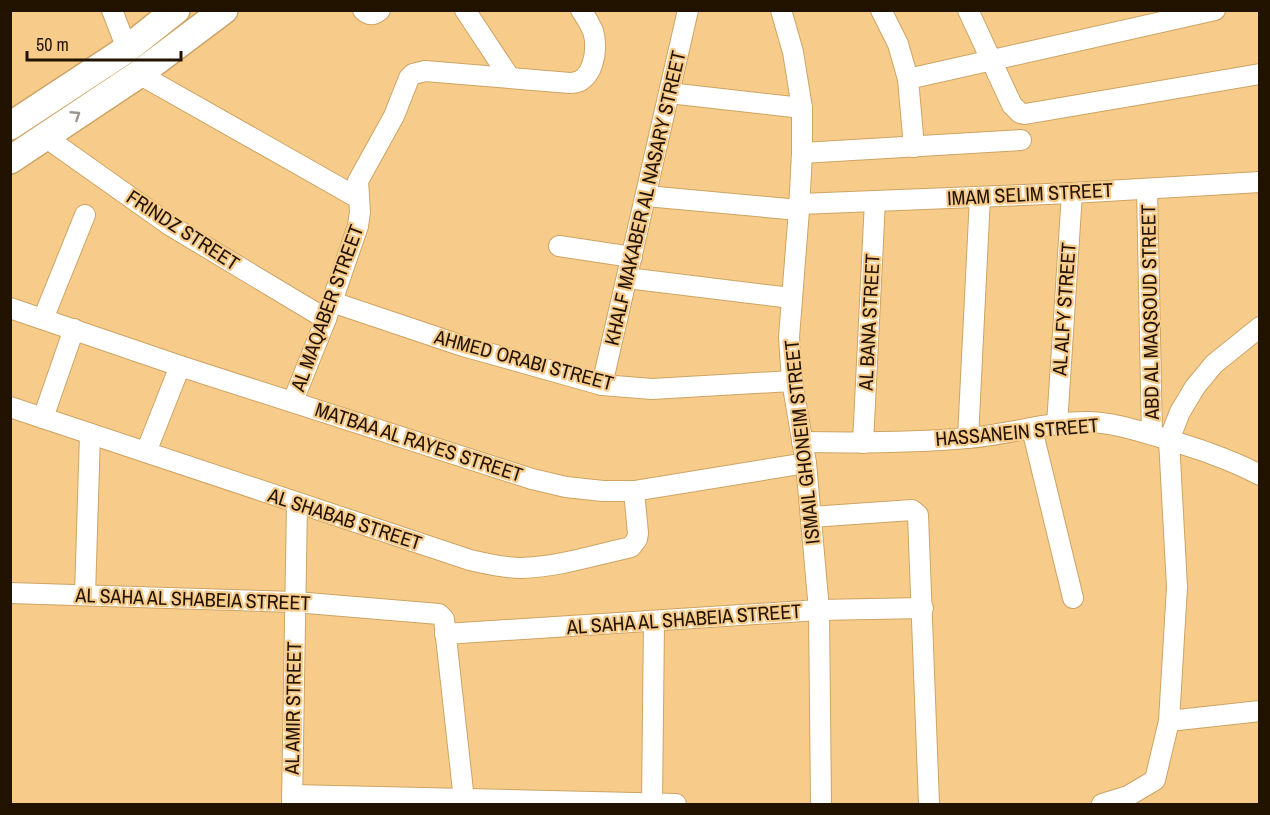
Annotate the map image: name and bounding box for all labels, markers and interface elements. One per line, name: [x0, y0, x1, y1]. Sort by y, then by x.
scale bar: [27, 24, 182, 62]
text: 50 m: [36, 32, 69, 57]
street label: KHALF MAKABER AL NASARY STREET: [597, 48, 692, 348]
one-way arrow: [70, 111, 81, 122]
street label: IMAM SELIM STREET: [946, 176, 1114, 211]
street label: FRINDZ STREET: [122, 183, 245, 276]
street label: ABD AL MAQSOUD STREET: [1134, 204, 1165, 421]
street label: AL MAQABER STREET: [284, 221, 369, 396]
street label: AL ALFY STREET: [1045, 242, 1082, 377]
street label: AL BANA STREET: [851, 253, 886, 392]
street label: AHMED ORABI STREET: [431, 322, 617, 396]
street label: ISMAIL GHONEIM STREET: [777, 339, 826, 546]
street label: MATBAA AL RAYES STREET: [312, 395, 526, 488]
street label: HASSANEIN STREET: [934, 411, 1100, 452]
street label: AL SHABAB STREET: [264, 481, 425, 556]
street label: AL SAHA AL SHABEIA STREET: [74, 581, 311, 616]
street label: AL SAHA AL SHABEIA STREET: [565, 597, 802, 640]
street label: AL AMIR STREET: [278, 641, 307, 776]

